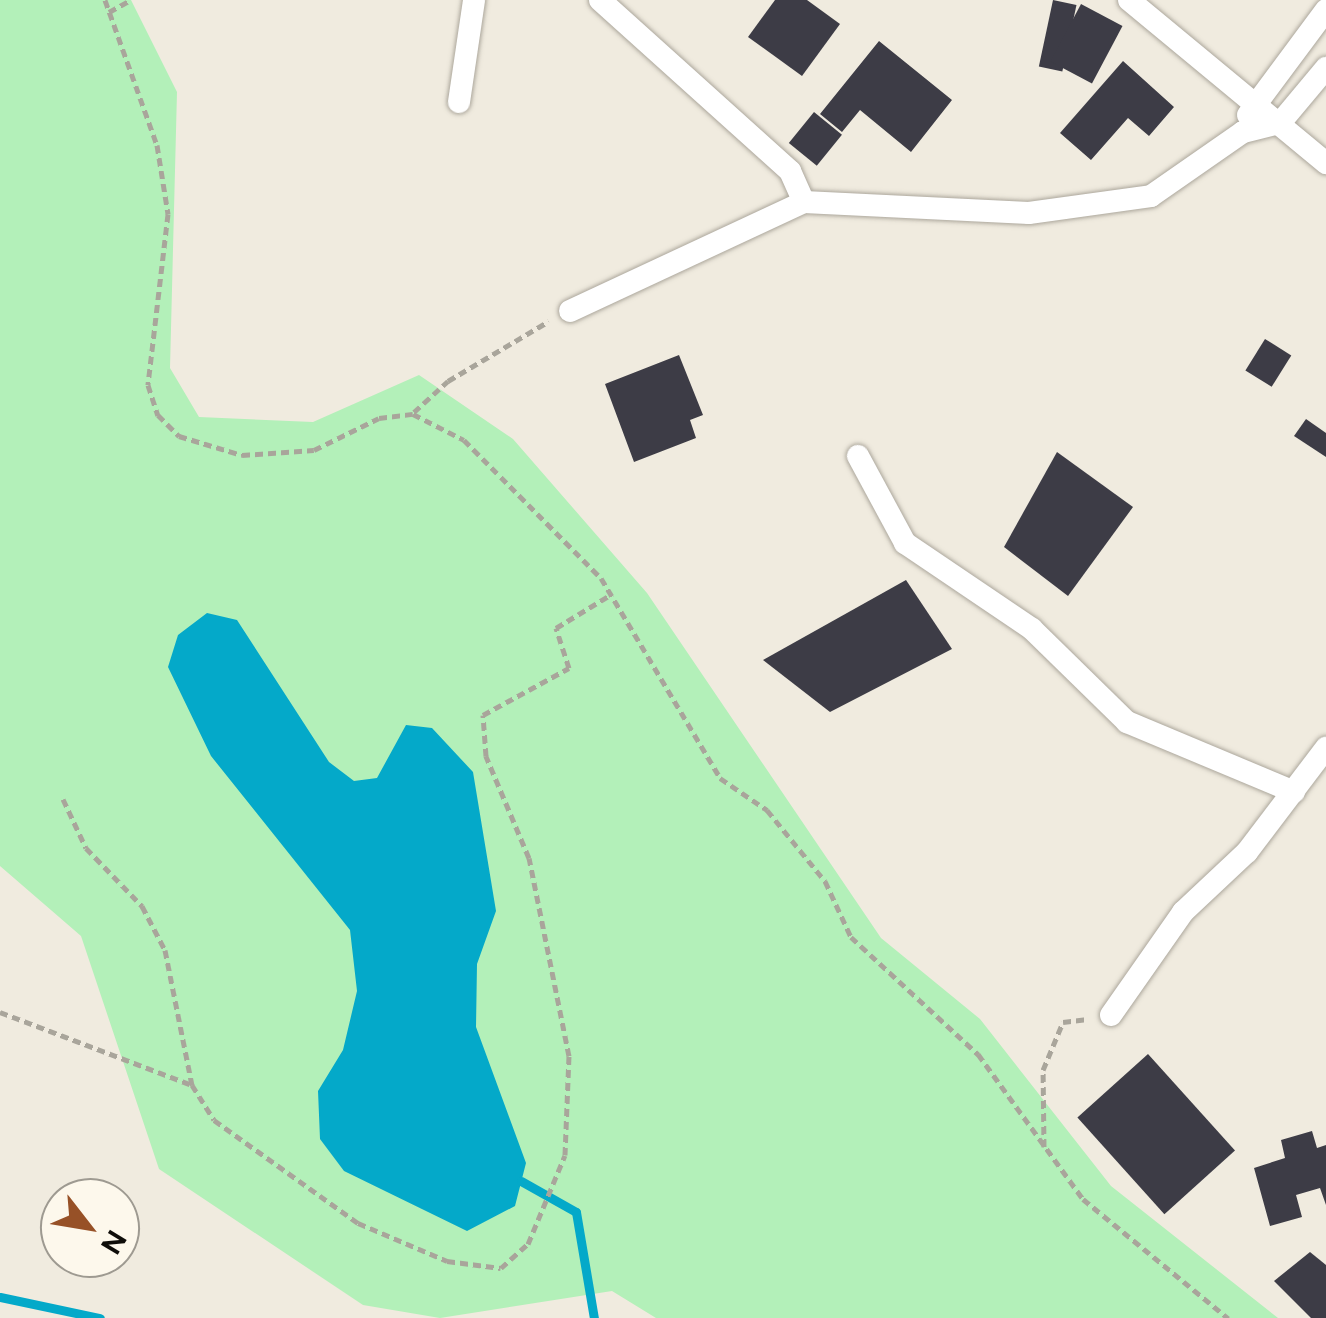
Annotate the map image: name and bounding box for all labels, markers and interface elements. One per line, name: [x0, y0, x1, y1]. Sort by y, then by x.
north arrow: [40, 1178, 140, 1278]
text: N: [94, 1224, 134, 1260]

